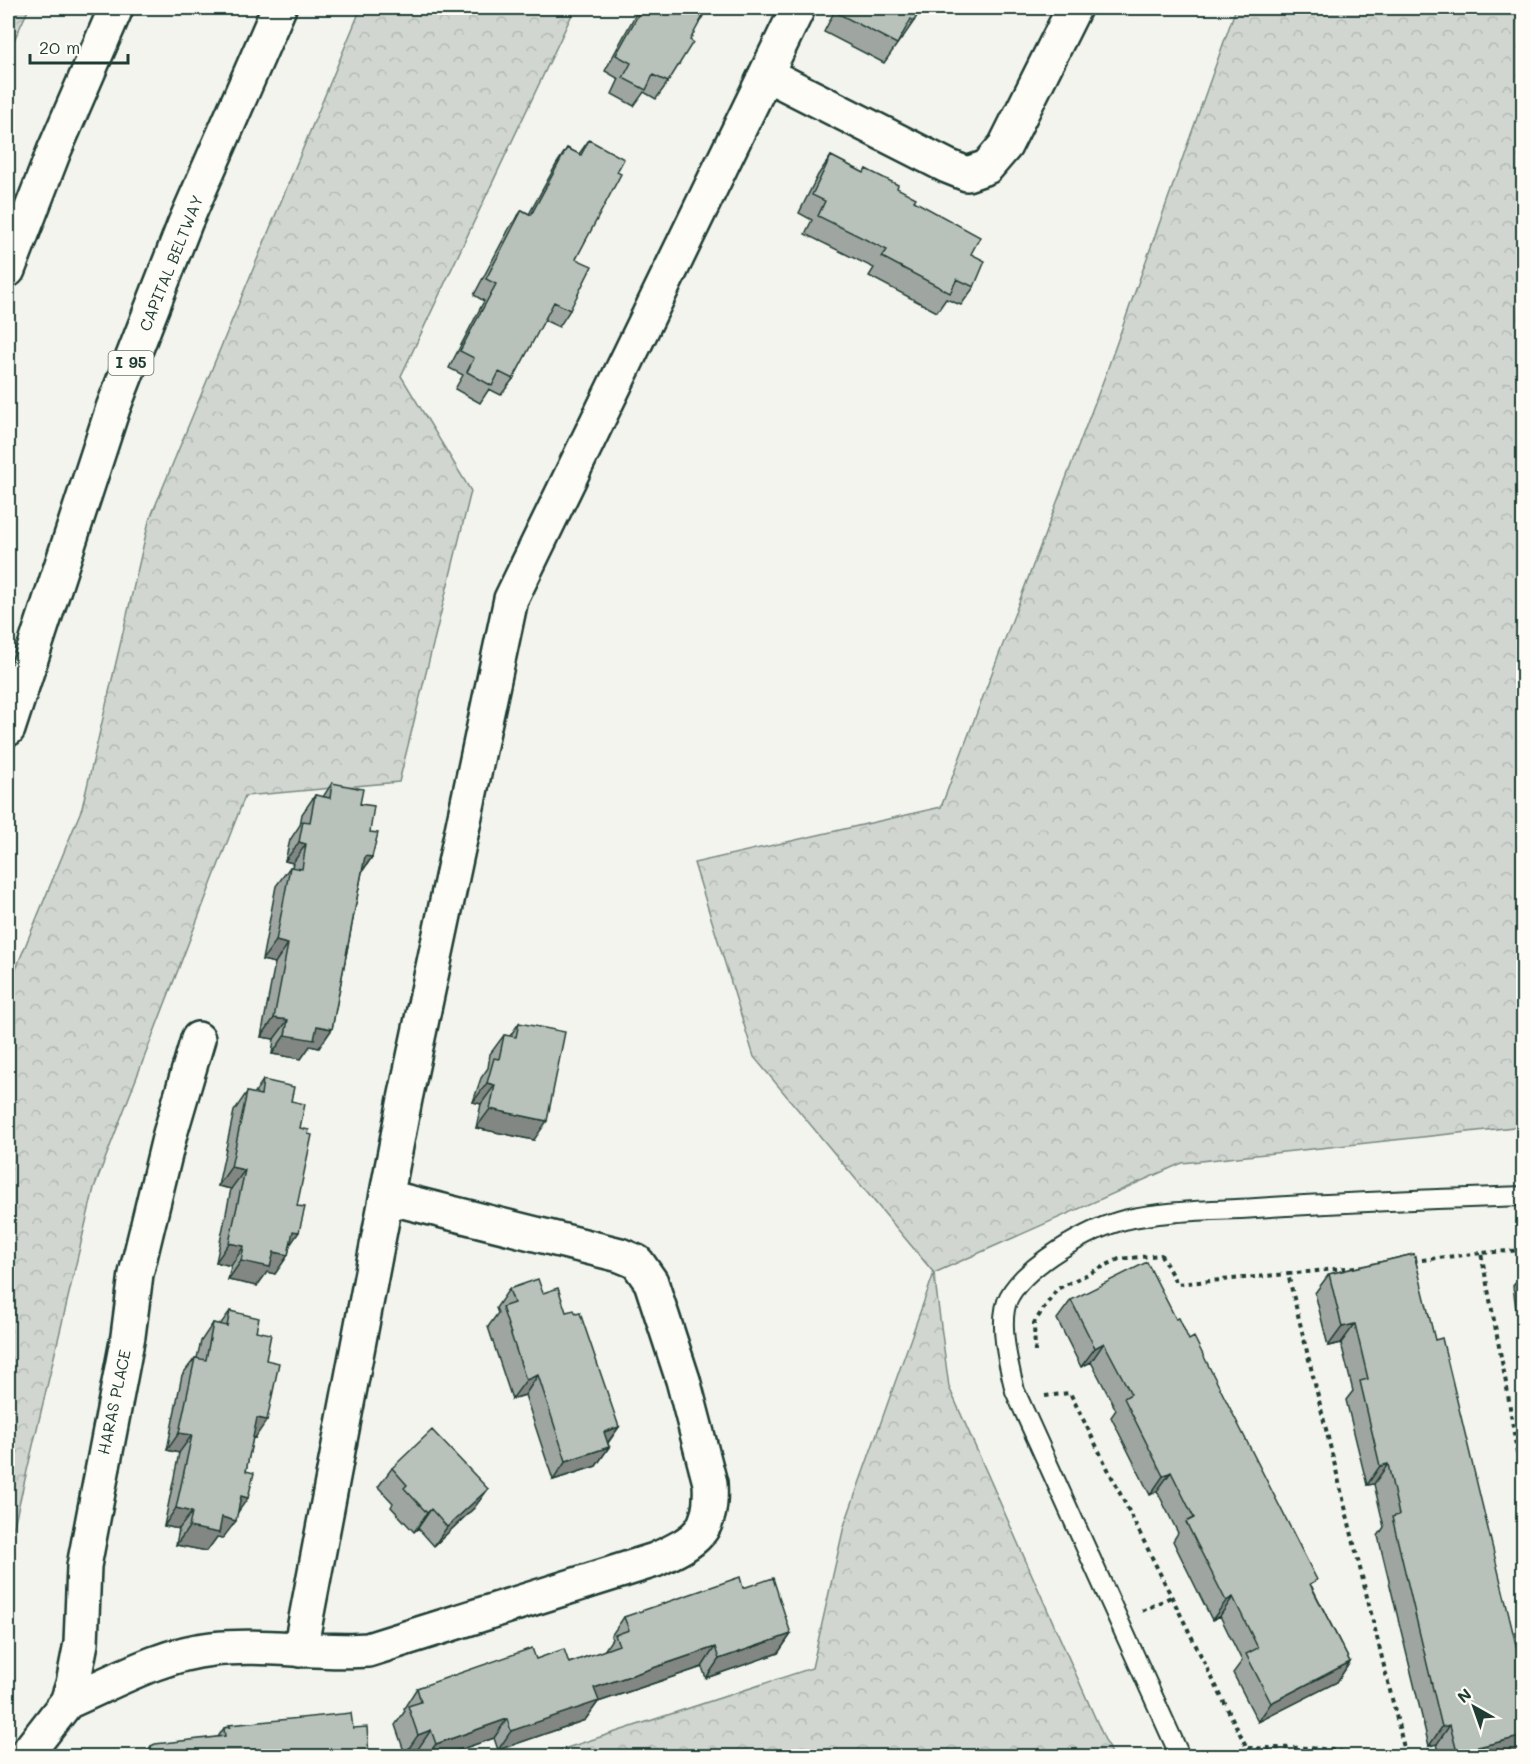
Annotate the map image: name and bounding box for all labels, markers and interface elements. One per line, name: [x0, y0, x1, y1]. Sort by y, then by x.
scale bar: [30, 27, 128, 65]
text: 20 m: [39, 35, 80, 59]
street label: CAPITAL BELTWAY: [134, 192, 207, 334]
road number: I 95: [108, 351, 154, 375]
street label: HARAS PLACE: [92, 1347, 135, 1456]
north arrow: [1444, 1677, 1504, 1737]
text: N: [1453, 1683, 1475, 1707]

